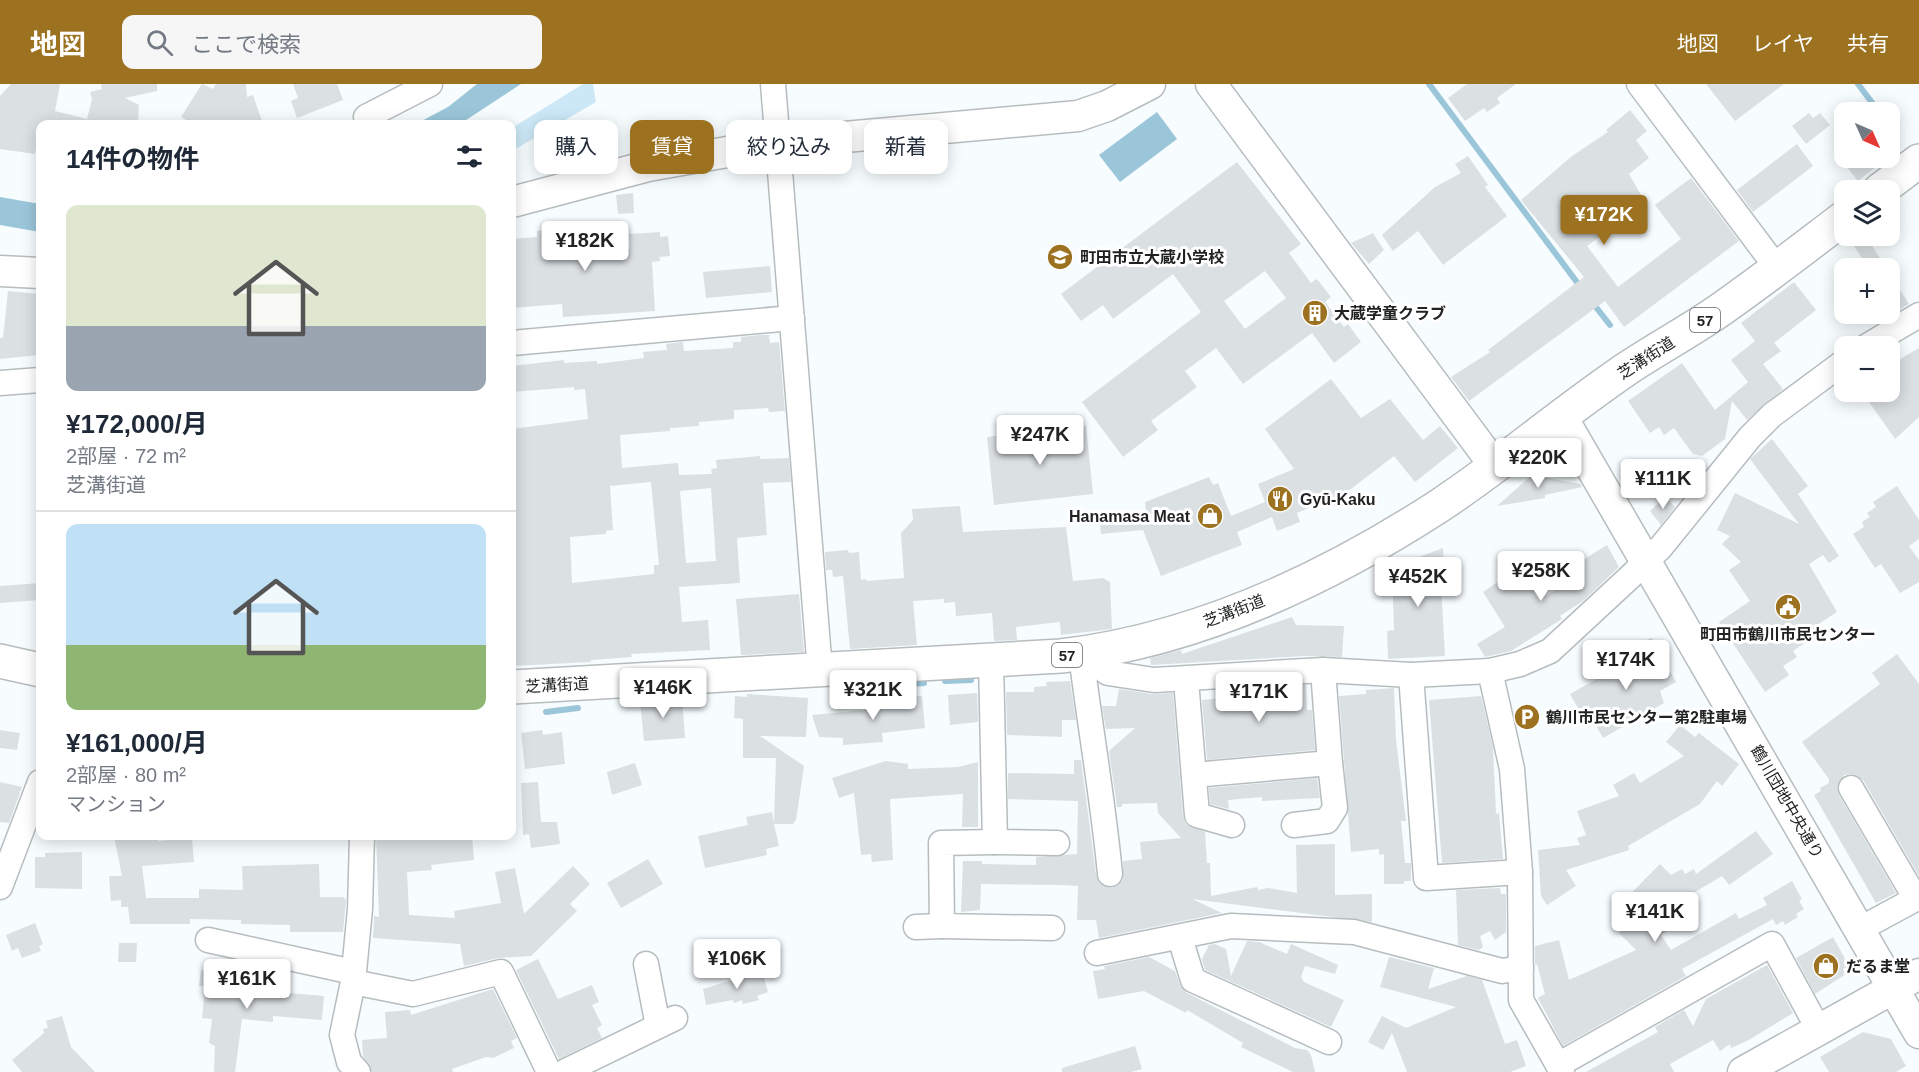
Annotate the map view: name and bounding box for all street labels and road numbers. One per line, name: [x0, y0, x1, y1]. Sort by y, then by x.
road number: 57: [1690, 308, 1720, 332]
street label: 芝溝街道: [1615, 333, 1677, 383]
street label: 芝溝街道: [1201, 592, 1267, 630]
road number: 57: [1052, 643, 1082, 667]
street label: 芝溝街道: [525, 675, 589, 695]
street label: 鶴川団地中央通り: [1748, 742, 1826, 862]

